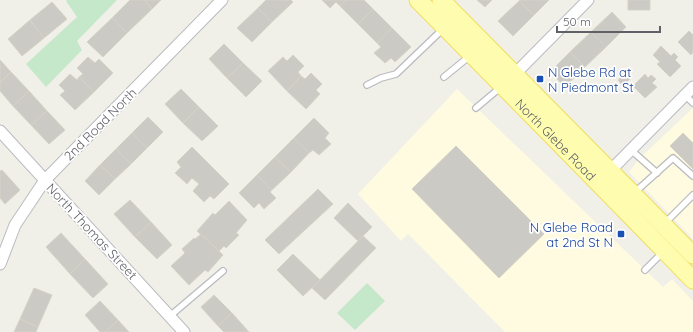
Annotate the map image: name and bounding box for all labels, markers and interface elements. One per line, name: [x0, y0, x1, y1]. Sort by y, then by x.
scale bar: [557, 8, 660, 34]
text: 50 m: [563, 14, 591, 29]
place label: N Glebe Rd at N Piedmont St: [548, 64, 634, 95]
marker: N Glebe Rd at N Piedmont St: [535, 74, 545, 84]
street label: 2nd Road North: [60, 84, 140, 164]
street label: North Glebe Road: [512, 95, 599, 184]
street label: North Thomas Street: [43, 180, 141, 282]
place label: N Glebe Road at 2nd St N: [530, 219, 613, 250]
marker: N Glebe Road at 2nd St N: [616, 229, 626, 239]

